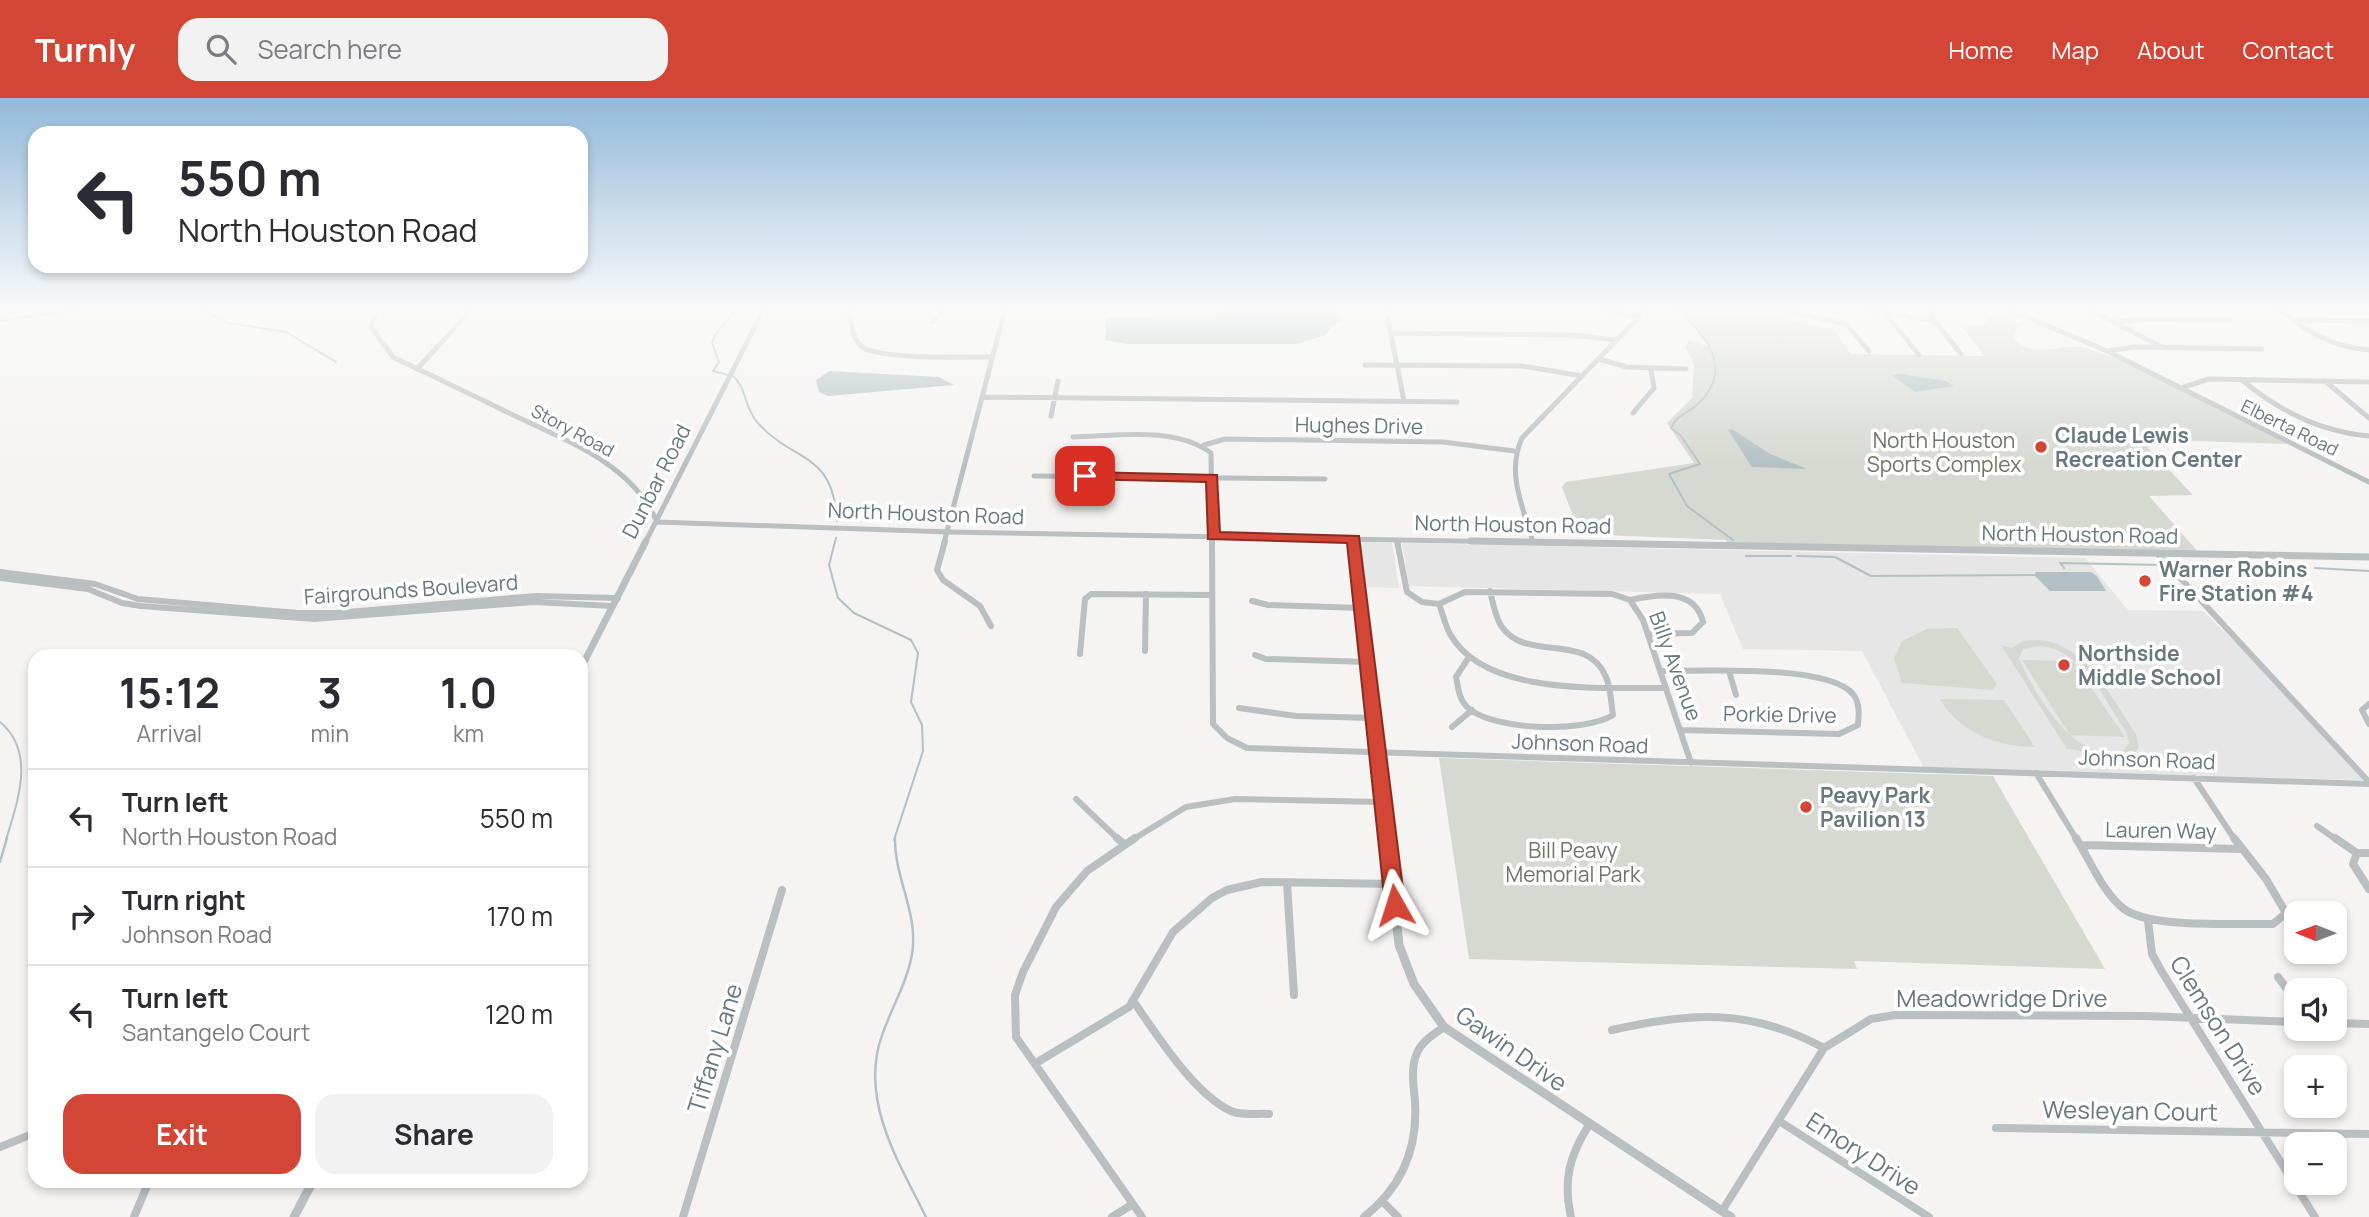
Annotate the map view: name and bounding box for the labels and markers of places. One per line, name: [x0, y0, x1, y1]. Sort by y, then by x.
place label: Claude Lewis Recreation Center: [2055, 421, 2242, 473]
marker: Claude Lewis Recreation Center: [2033, 439, 2049, 455]
pin: [1055, 446, 1115, 506]
place label: Warner Robins Fire Station #4: [2159, 555, 2314, 607]
marker: Warner Robins Fire Station #4: [2137, 573, 2153, 589]
place label: Northside Middle School: [2078, 639, 2221, 691]
marker: Northside Middle School: [2056, 657, 2072, 673]
place label: Peavy Park Pavilion 13: [1820, 781, 1930, 833]
marker: Peavy Park Pavilion 13: [1798, 799, 1814, 815]

